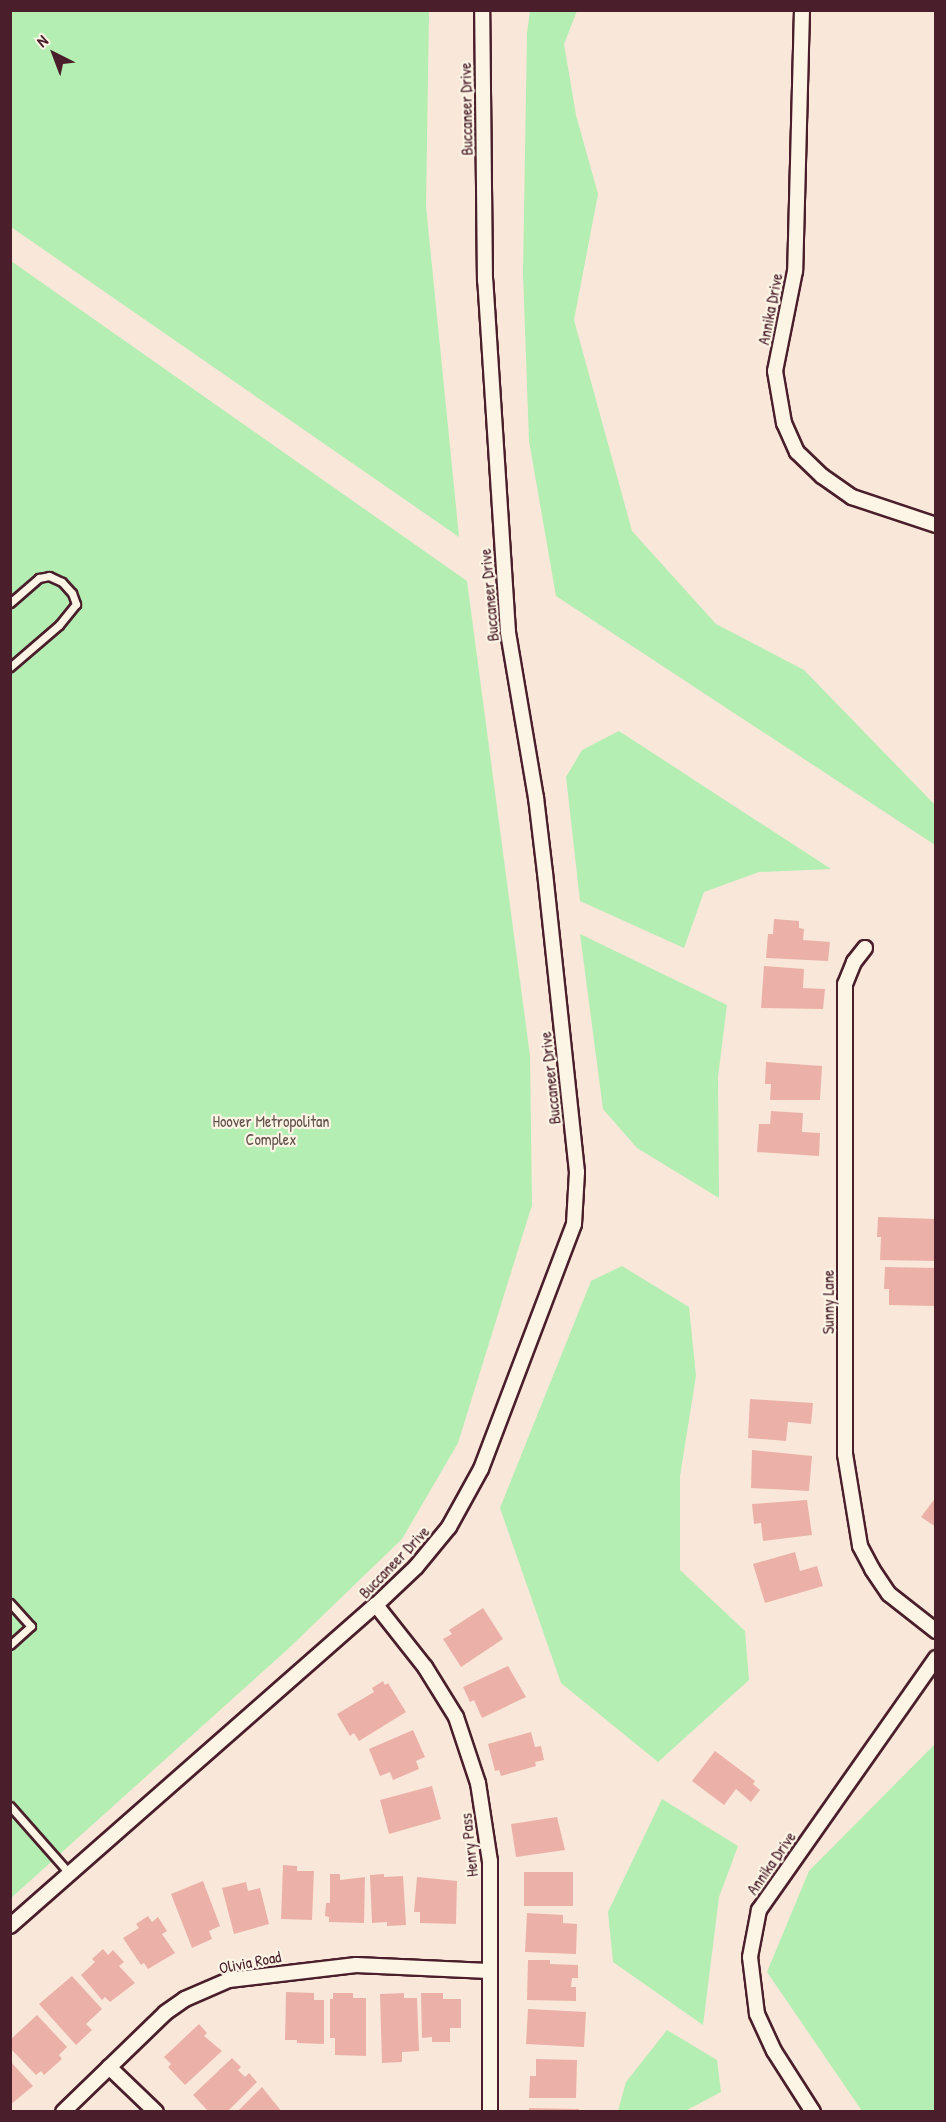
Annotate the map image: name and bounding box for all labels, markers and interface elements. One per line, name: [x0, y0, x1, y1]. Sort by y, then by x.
north arrow: [24, 24, 84, 84]
text: N: [31, 30, 52, 52]
street label: Buccaneer Drive: [456, 62, 476, 156]
street label: Annika Drive: [754, 272, 786, 346]
street label: Buccaneer Drive: [475, 548, 503, 642]
street label: Buccaneer Drive: [536, 1031, 564, 1125]
park label: Hoover Metropolitan Complex: [212, 1111, 330, 1149]
street label: Sunny Lane: [818, 1270, 838, 1334]
street label: Buccaneer Drive: [355, 1522, 433, 1602]
street label: Henry Pass: [456, 1812, 482, 1878]
street label: Annika Drive: [742, 1828, 800, 1898]
street label: Olivia Road: [217, 1947, 283, 1977]

